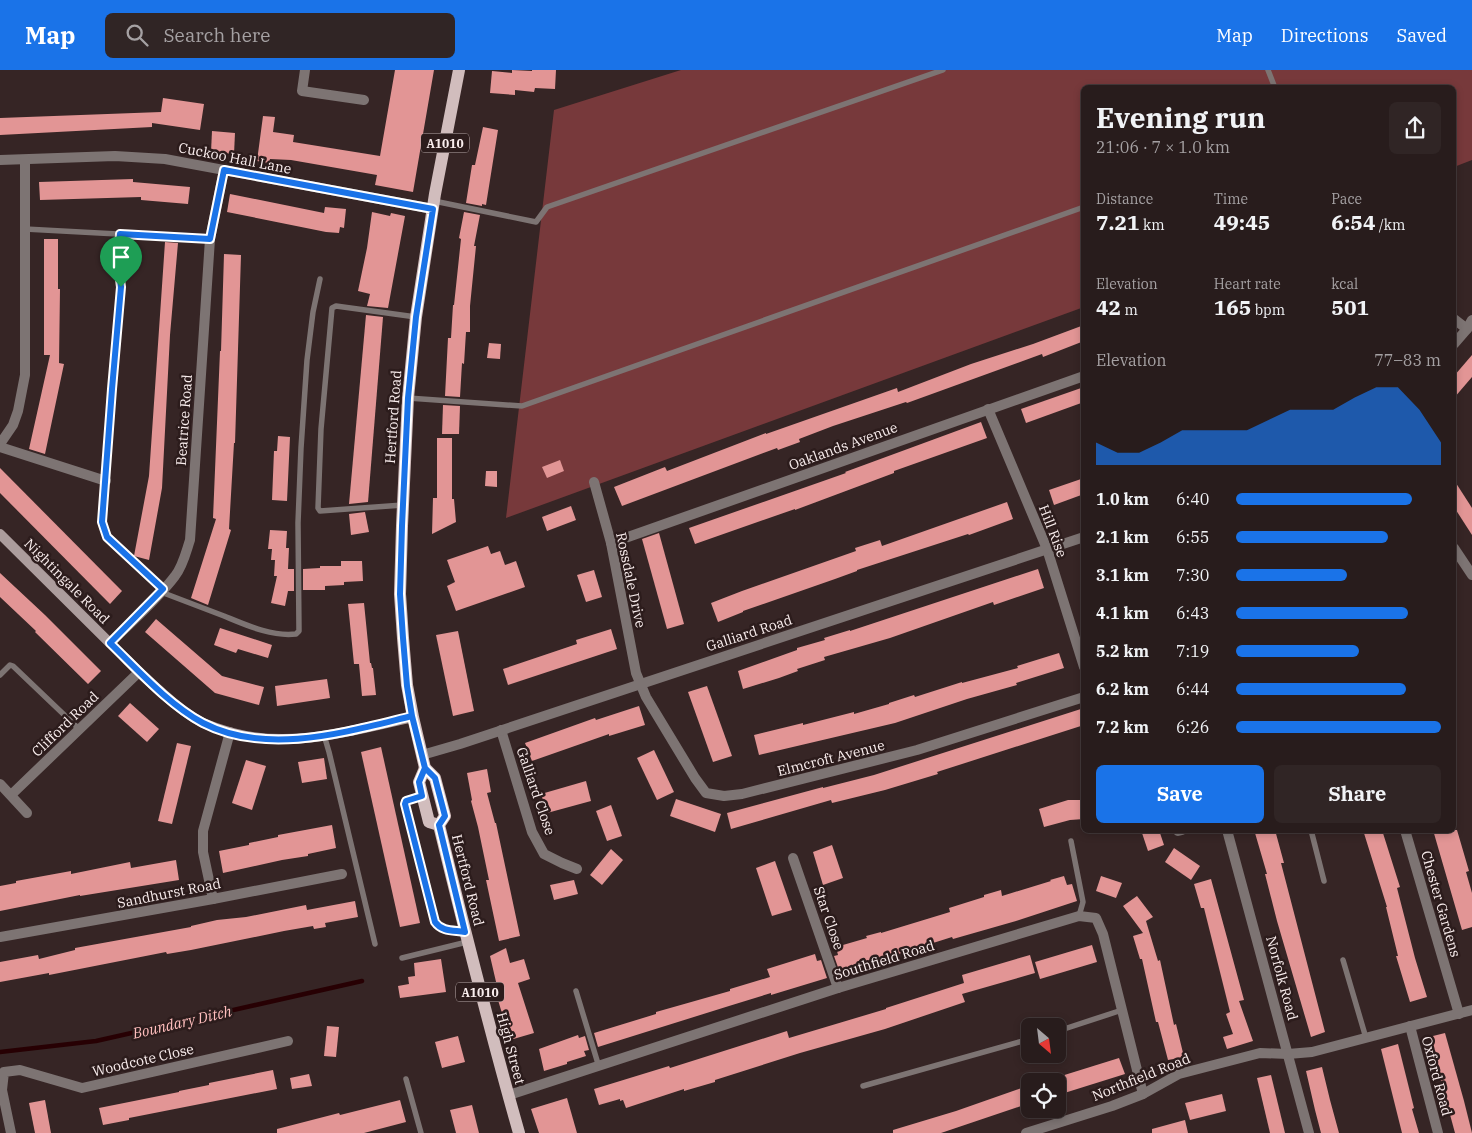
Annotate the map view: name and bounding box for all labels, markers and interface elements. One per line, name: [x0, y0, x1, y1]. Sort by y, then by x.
search box: [105, 13, 455, 58]
text: Map: [25, 19, 75, 51]
icon: search: [123, 21, 151, 49]
text: Search here: [163, 23, 270, 47]
text: Map: [1216, 24, 1253, 47]
text: Directions: [1281, 24, 1369, 47]
text: Saved: [1397, 24, 1447, 47]
text: Evening run: [1096, 99, 1265, 136]
button: share: [1389, 102, 1441, 154]
road number: A1010: [421, 134, 469, 152]
text: 21:06 · 7 × 1.0 km: [1096, 137, 1230, 157]
street label: Cuckoo Hall Lane: [177, 138, 293, 178]
text: Distance: [1096, 190, 1153, 208]
text: Time: [1214, 190, 1248, 208]
text: Pace: [1331, 190, 1362, 208]
text: 7.21: [1096, 208, 1140, 236]
text: 49:45: [1214, 208, 1270, 236]
text: 6:54: [1331, 208, 1376, 236]
text: km: [1140, 216, 1165, 234]
text: /km: [1376, 216, 1405, 234]
pin: [100, 236, 142, 287]
icon: arrive: [107, 243, 135, 271]
text: Elevation: [1096, 275, 1158, 293]
text: Heart rate: [1214, 275, 1281, 293]
text: kcal: [1331, 275, 1358, 293]
text: 42: [1096, 293, 1121, 321]
text: 165: [1214, 293, 1251, 321]
text: 501: [1331, 293, 1369, 321]
text: m: [1121, 301, 1138, 319]
text: bpm: [1251, 301, 1285, 319]
text: Elevation: [1096, 350, 1166, 370]
text: 77–83 m: [1374, 350, 1441, 370]
street label: Hertford Road: [381, 369, 405, 464]
street label: Beatrice Road: [172, 373, 196, 466]
street label: Oaklands Avenue: [786, 418, 900, 474]
text: 1.0 km: [1096, 489, 1149, 509]
text: 6:40: [1176, 489, 1209, 509]
street label: Hill Rise: [1035, 502, 1071, 560]
text: 2.1 km: [1096, 527, 1149, 547]
text: 6:55: [1176, 527, 1209, 547]
street label: Rossdale Drive: [612, 531, 650, 629]
street label: Nightingale Road: [21, 535, 114, 628]
text: 3.1 km: [1096, 565, 1149, 585]
text: 7:30: [1176, 565, 1209, 585]
text: 4.1 km: [1096, 603, 1149, 623]
text: 6:43: [1176, 603, 1209, 623]
street label: Galliard Road: [704, 610, 795, 655]
text: 5.2 km: [1096, 641, 1149, 661]
text: 7:19: [1176, 641, 1209, 661]
text: 6.2 km: [1096, 679, 1149, 699]
text: 6:44: [1176, 679, 1209, 699]
street label: Clifford Road: [28, 687, 103, 760]
text: 7.2 km: [1096, 717, 1149, 737]
text: 6:26: [1176, 717, 1209, 737]
street label: Elmcroft Avenue: [775, 736, 887, 780]
street label: Galliard Close: [513, 745, 559, 837]
button: Save: [1096, 765, 1264, 823]
button: Share: [1274, 765, 1441, 823]
street label: Hertford Road: [448, 832, 488, 928]
street label: Chester Gardens: [1417, 849, 1465, 959]
street label: Sandhurst Road: [116, 874, 223, 912]
street label: Star Close: [810, 884, 848, 952]
street label: Norfolk Road: [1262, 934, 1302, 1023]
street label: Southfield Road: [832, 936, 937, 984]
road number: A1010: [456, 982, 504, 1002]
water label: Boundary Ditch: [130, 1001, 234, 1043]
street label: High Street: [493, 1010, 529, 1086]
north arrow: [1021, 1018, 1066, 1062]
map controls: [1021, 1018, 1066, 1118]
street label: Oxford Road: [1418, 1034, 1456, 1118]
street label: Woodcote Close: [90, 1040, 196, 1080]
street label: Northfield Road: [1089, 1049, 1193, 1105]
button: locate: [1021, 1073, 1066, 1118]

